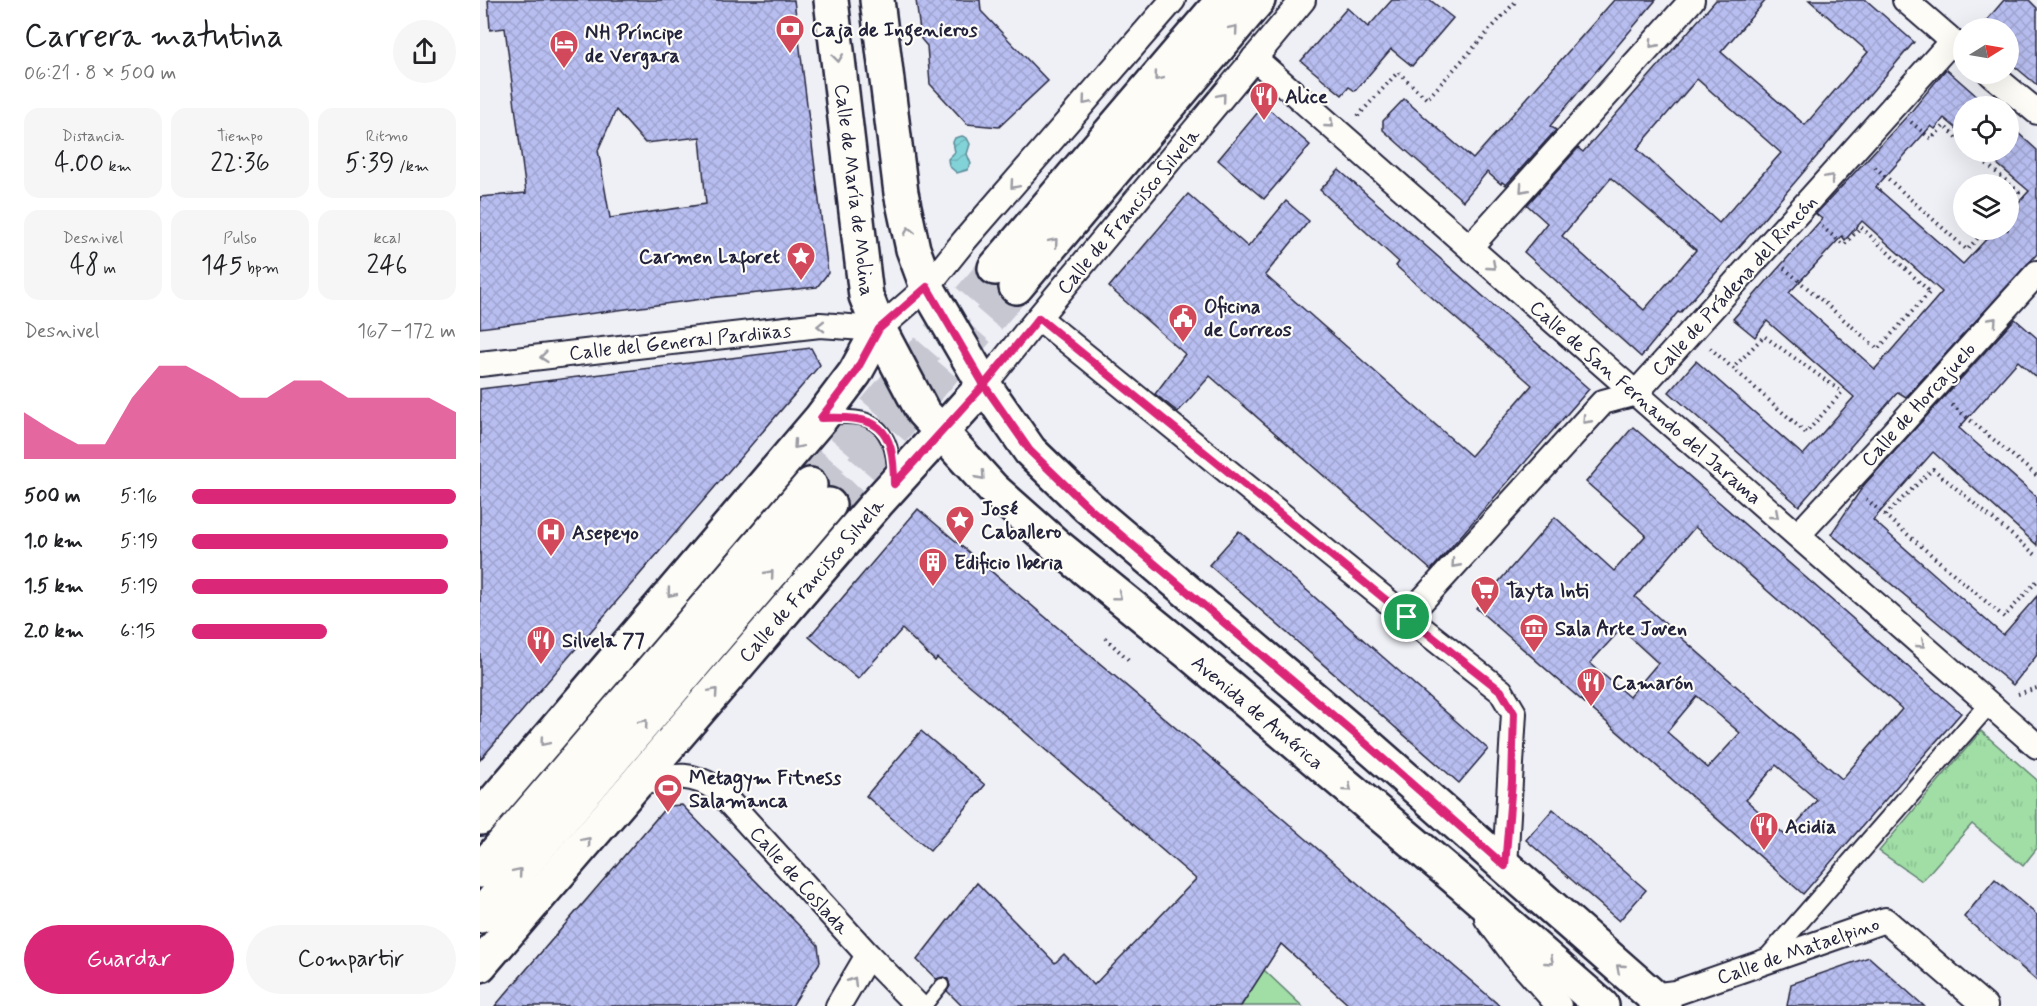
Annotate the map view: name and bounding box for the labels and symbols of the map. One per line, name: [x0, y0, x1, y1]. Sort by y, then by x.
bank icon: Caja de Ingenieros: [774, 13, 806, 55]
place label: Caja de Ingenieros: [811, 17, 978, 46]
north arrow: [1953, 18, 2019, 84]
place label: NH Príncipe de Vergara: [585, 20, 683, 70]
one-way arrow: [1227, 25, 1238, 36]
hotel icon: NH Príncipe de Vergara: [548, 28, 580, 70]
one-way arrow: [1649, 37, 1660, 47]
one-way arrow: [831, 54, 844, 63]
one-way arrow: [1154, 70, 1165, 81]
restaurant icon: Alice: [1248, 80, 1280, 122]
street label: Calle de María de Molina: [827, 82, 880, 298]
place label: Alice: [1285, 84, 1328, 111]
one-way arrow: [1215, 92, 1226, 103]
one-way arrow: [1083, 94, 1094, 105]
one-way arrow: [1323, 117, 1333, 128]
street label: Calle de Francisco Silvela: [1051, 122, 1208, 301]
one-way arrow: [1823, 174, 1834, 185]
one-way arrow: [1010, 178, 1021, 189]
one-way arrow: [1519, 182, 1530, 193]
street label: Calle de Prádena del Rincón: [1646, 190, 1824, 382]
one-way arrow: [903, 227, 916, 237]
one-way arrow: [1047, 238, 1058, 249]
place icon: Carmen Laforet: [785, 240, 817, 282]
place label: Carmen Laforet: [639, 244, 781, 273]
one-way arrow: [1485, 259, 1496, 270]
place label: Oficina de Correos: [1204, 294, 1292, 344]
street label: Calle de San Fernando del Jarama: [1523, 295, 1767, 512]
public building icon: Oficina de Correos: [1167, 302, 1199, 344]
street label: Calle del General Pardiñas: [568, 317, 793, 368]
one-way arrow: [1986, 317, 1997, 328]
one-way arrow: [817, 320, 826, 332]
street label: Calle de Horcajuelo: [1856, 337, 1982, 473]
one-way arrow: [539, 350, 548, 362]
one-way arrow: [1583, 412, 1594, 423]
one-way arrow: [794, 438, 805, 449]
one-way arrow: [974, 469, 985, 480]
street label: Calle de Francisco Silvela: [733, 492, 892, 669]
place label: José Caballero: [981, 496, 1061, 546]
place icon: José Caballero: [944, 504, 976, 546]
one-way arrow: [1768, 507, 1779, 518]
hospital icon: Asepeyo: [535, 516, 567, 558]
place label: Asepeyo: [572, 520, 639, 547]
building icon: Edificio Iberia: [917, 546, 949, 588]
place label: Edificio Iberia: [954, 550, 1063, 577]
one-way arrow: [1451, 557, 1462, 568]
one-way arrow: [763, 570, 774, 581]
supermarket icon: Tayta Inti: [1469, 574, 1501, 616]
place label: Tayta Inti: [1506, 578, 1589, 605]
one-way arrow: [667, 586, 678, 597]
one-way arrow: [1111, 588, 1122, 599]
pin: [1381, 591, 1432, 642]
museum icon: Sala Arte Joven: [1518, 612, 1550, 654]
place label: Sala Arte Joven: [1555, 616, 1687, 643]
restaurant icon: Silvela 77: [525, 624, 557, 666]
place label: Silvela 77: [562, 628, 644, 655]
one-way arrow: [1914, 637, 1925, 648]
street label: Avenida de América: [1185, 650, 1329, 777]
restaurant icon: Camarón: [1575, 666, 1607, 708]
place label: Camarón: [1612, 670, 1693, 697]
one-way arrow: [707, 688, 718, 699]
one-way arrow: [637, 719, 648, 730]
one-way arrow: [541, 735, 552, 746]
place label: Metagym Fitness Salamanca: [689, 765, 842, 815]
sports icon: Metagym Fitness Salamanca: [652, 772, 684, 814]
one-way arrow: [1341, 781, 1352, 792]
restaurant icon: Acidia: [1748, 810, 1780, 852]
place label: Acidia: [1785, 814, 1837, 841]
street label: Calle de Coslada: [743, 821, 856, 942]
one-way arrow: [580, 837, 591, 848]
one-way arrow: [511, 868, 522, 879]
street label: Calle de Mataelpino: [1714, 911, 1883, 992]
one-way arrow: [1543, 954, 1554, 965]
one-way arrow: [1616, 964, 1627, 975]
one-way arrow: [845, 977, 857, 987]

